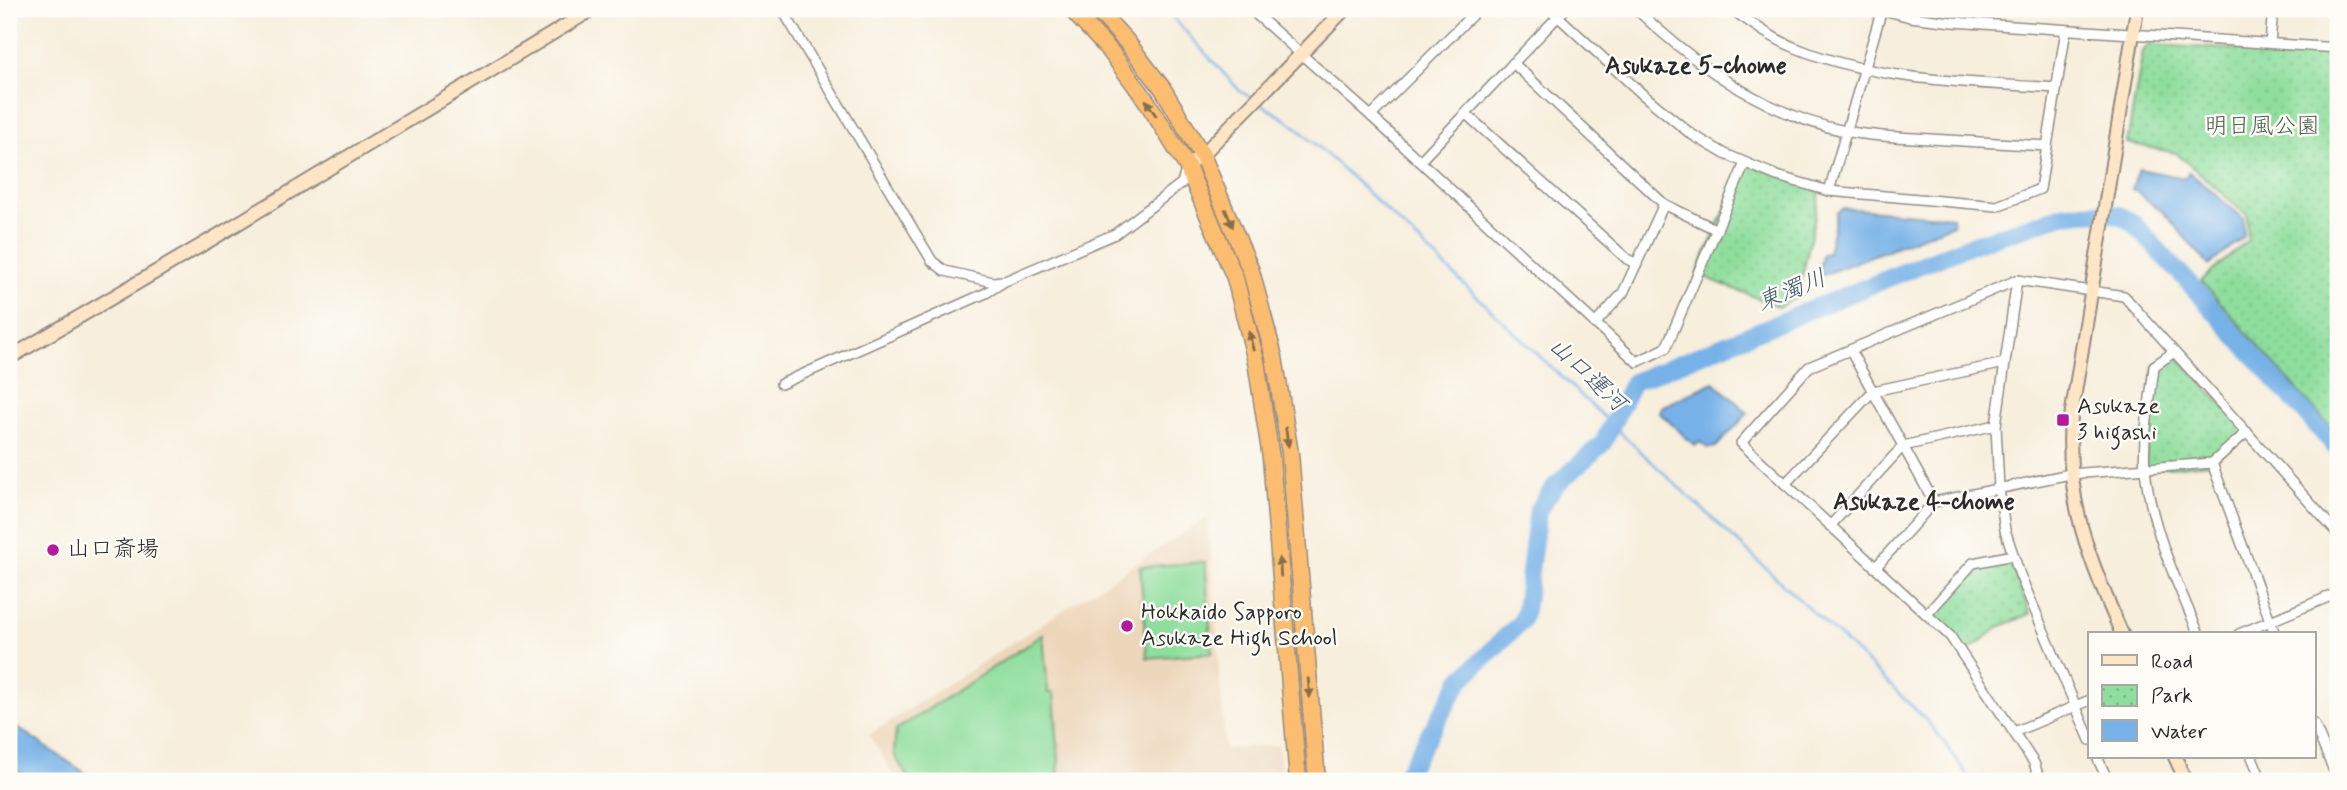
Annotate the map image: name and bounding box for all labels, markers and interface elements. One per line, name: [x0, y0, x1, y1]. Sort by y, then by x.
district label: Asukaze 5-chome: [1605, 51, 1787, 82]
one-way arrow: [1144, 99, 1158, 117]
park label: 明日風公園: [2205, 112, 2320, 142]
one-way arrow: [1224, 207, 1235, 228]
water label: 東濁川: [1753, 263, 1831, 319]
one-way arrow: [1245, 330, 1256, 352]
water label: 山口運河: [1541, 331, 1635, 421]
place label: Asukaze 3 higashi: [2077, 392, 2160, 450]
marker: Asukaze 3 higashi: [2055, 412, 2071, 428]
one-way arrow: [1282, 426, 1293, 448]
district label: Asukaze 4-chome: [1833, 487, 2015, 518]
place label: 山口斎場: [67, 535, 159, 565]
marker: 山口斎場: [45, 542, 61, 558]
one-way arrow: [1274, 556, 1285, 578]
place label: Hokkaido Sapporo Asukaze High School: [1141, 598, 1338, 656]
marker: Hokkaido Sapporo Asukaze High School: [1119, 618, 1135, 634]
legend: [2088, 632, 2316, 758]
text: Road: [2151, 648, 2193, 676]
one-way arrow: [1304, 677, 1315, 699]
text: Park: [2151, 682, 2193, 710]
text: Water: [2151, 718, 2207, 746]

